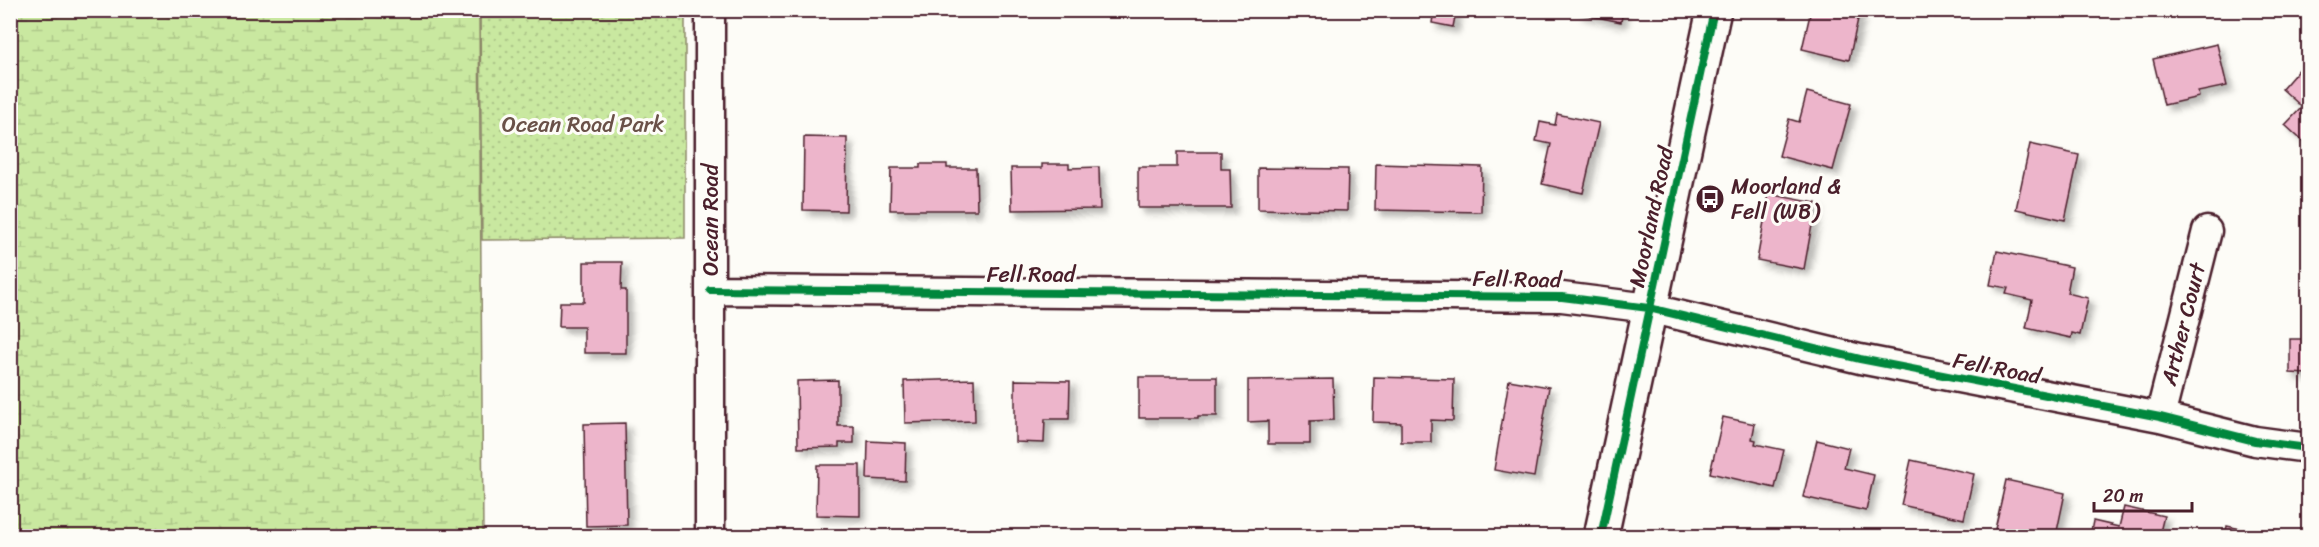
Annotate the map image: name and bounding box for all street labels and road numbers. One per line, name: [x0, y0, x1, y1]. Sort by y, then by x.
street label: Moorland Road: [1617, 142, 1685, 291]
street label: Ocean Road: [691, 163, 730, 276]
street label: Fell Road: [987, 255, 1077, 294]
street label: Arther Court: [2149, 257, 2217, 390]
street label: Fell Road: [1472, 259, 1563, 299]
street label: Fell Road: [1950, 340, 2046, 396]

